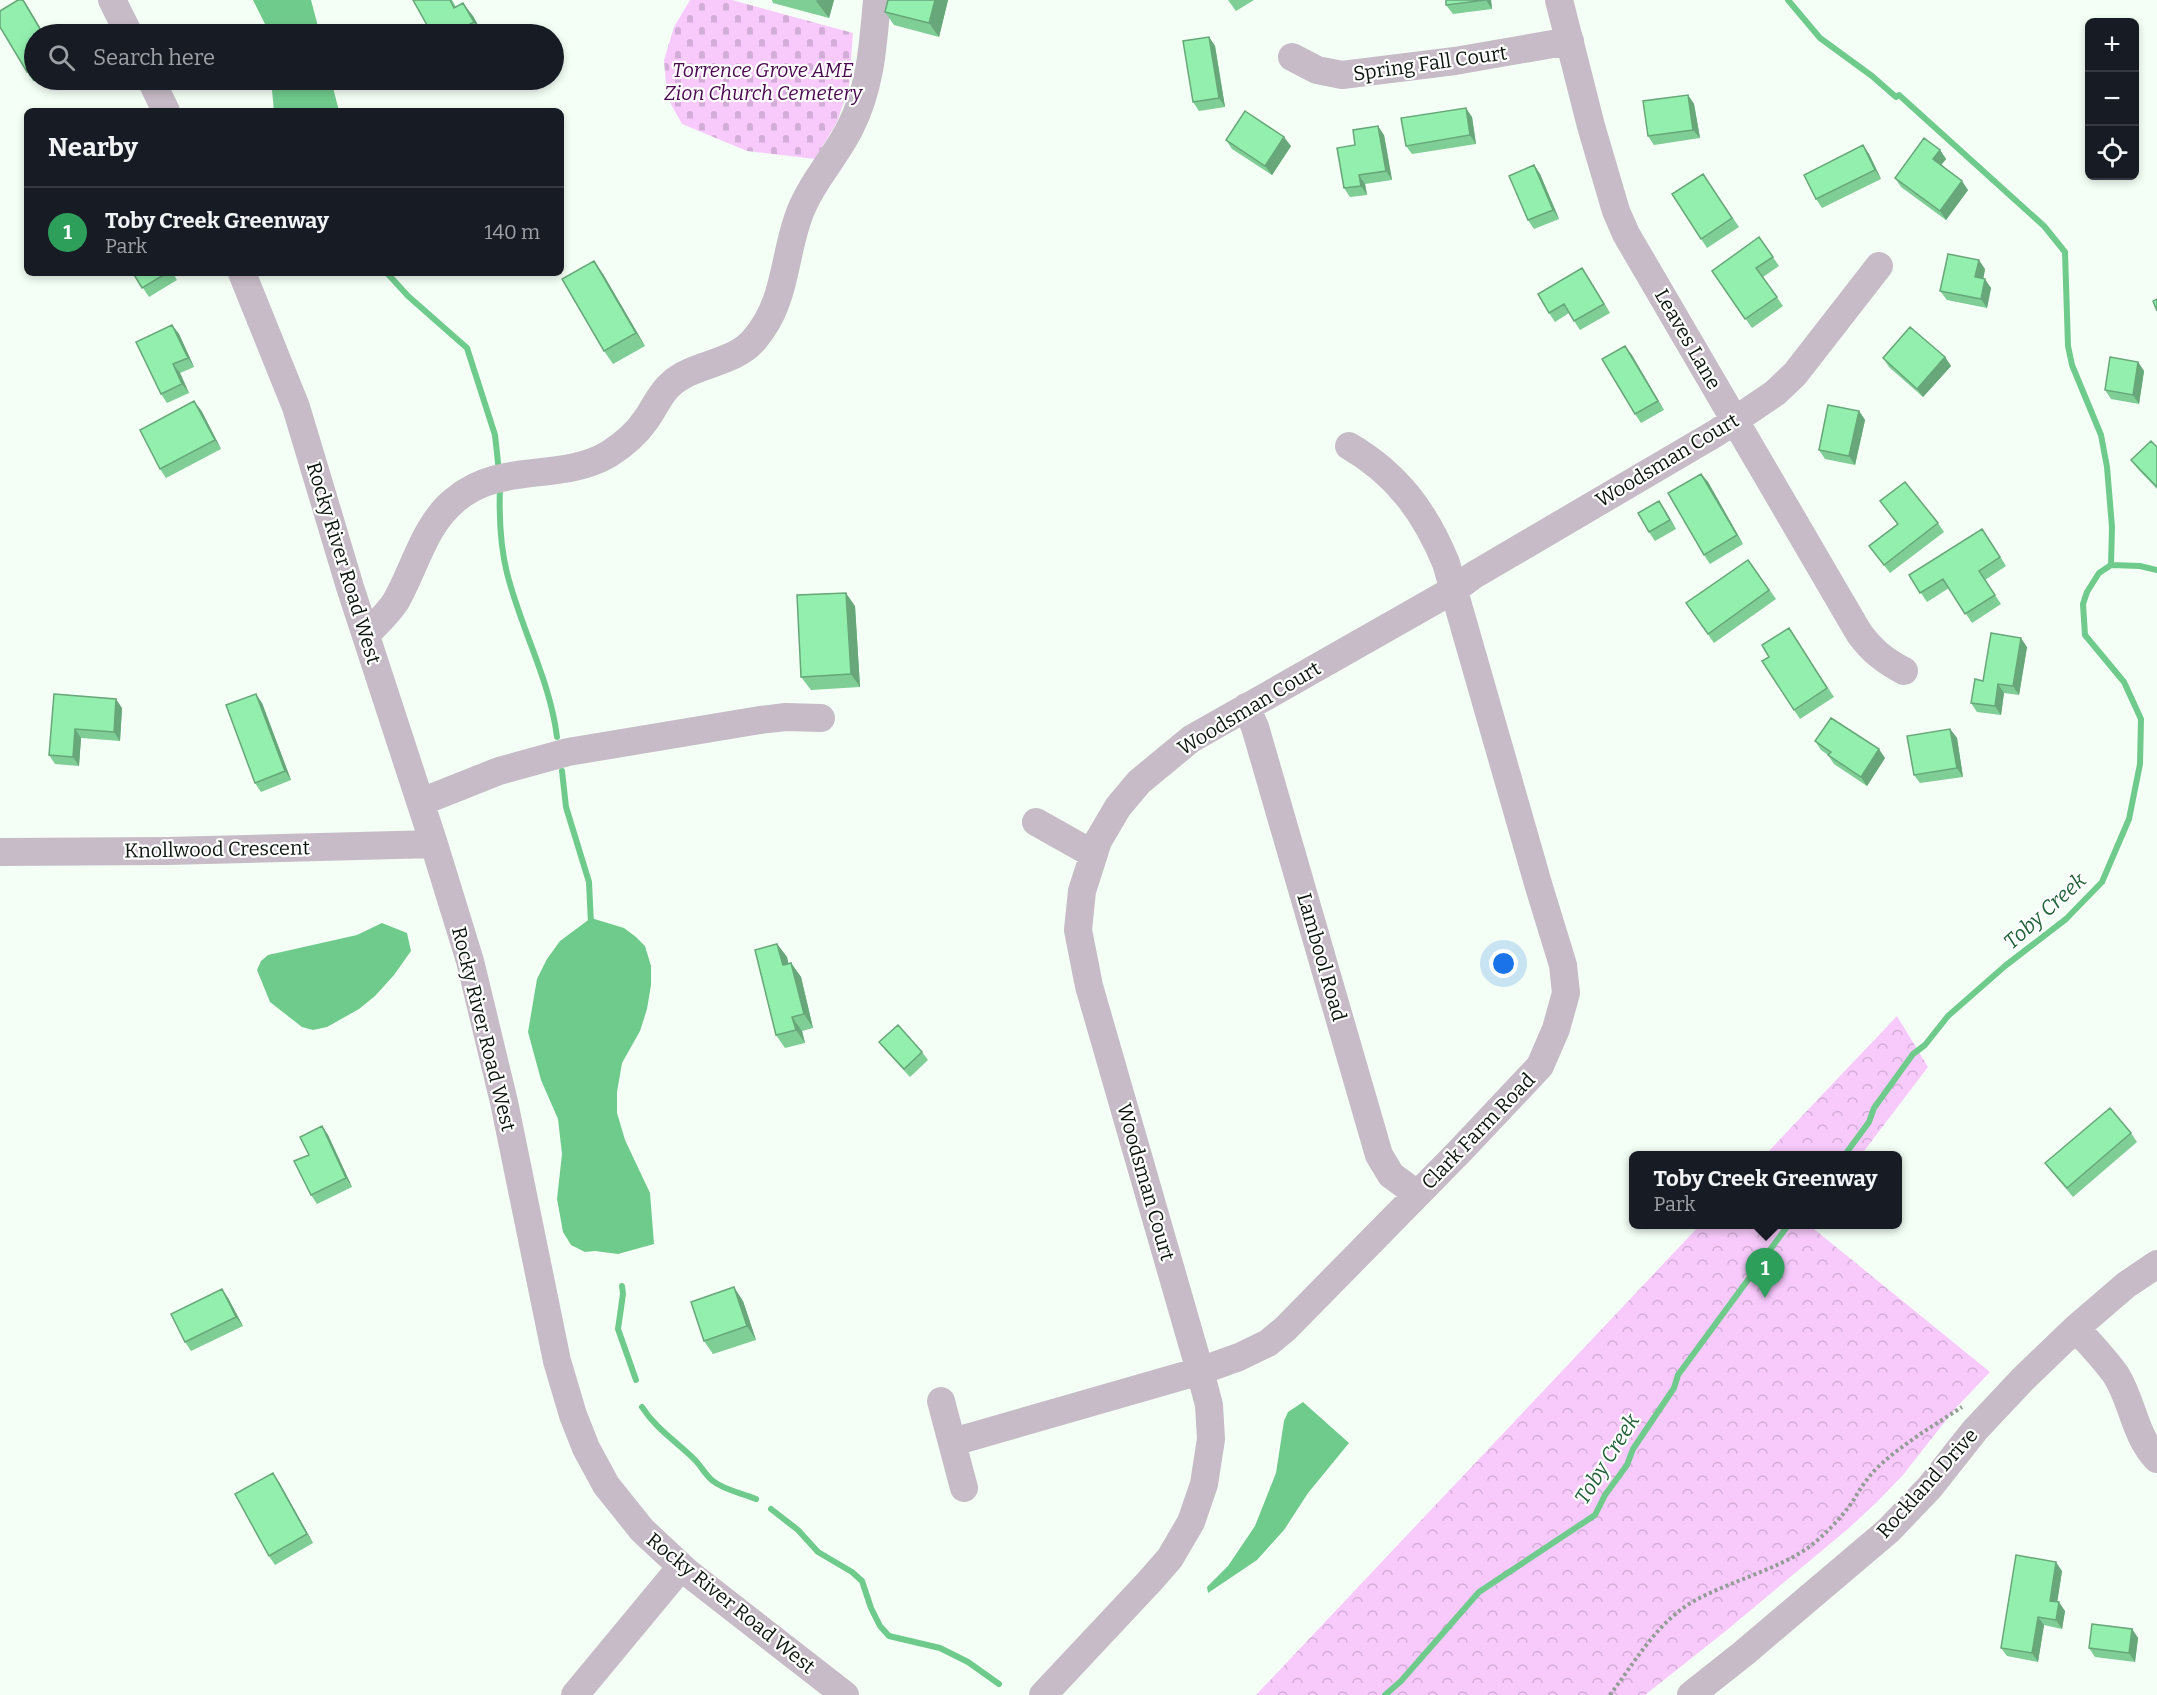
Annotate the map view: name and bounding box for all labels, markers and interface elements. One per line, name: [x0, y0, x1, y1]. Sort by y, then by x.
map controls: [2085, 18, 2139, 180]
button: +: [2085, 18, 2139, 72]
search box: [24, 24, 564, 90]
street label: Spring Fall Court: [1352, 40, 1508, 86]
icon: search: [45, 41, 78, 74]
text: Search here: [93, 44, 215, 71]
park label: Torrence Grove AME Zion Church Cemetery: [664, 58, 864, 105]
button: −: [2085, 72, 2139, 126]
button: locate: [2085, 126, 2139, 180]
text: Nearby: [48, 132, 138, 163]
text: Toby Creek Greenway: [105, 207, 329, 234]
text: 1: [63, 220, 72, 244]
text: 140 m: [484, 220, 540, 244]
text: Park: [105, 234, 147, 258]
street label: Leaves Lane: [1650, 284, 1726, 394]
street label: Woodsman Court: [1591, 408, 1743, 512]
street label: Rocky River Road West: [302, 459, 386, 667]
street label: Woodsman Court: [1173, 656, 1325, 760]
street label: Knollwood Crescent: [124, 835, 310, 863]
water label: Toby Creek: [1998, 867, 2092, 955]
street label: Lambool Road: [1292, 890, 1352, 1024]
street label: Rocky River Road West: [447, 924, 521, 1134]
your location: [1489, 949, 1518, 978]
street label: Clark Farm Road: [1416, 1068, 1540, 1194]
street label: Woodsman Court: [1112, 1101, 1180, 1263]
popup: [1629, 1151, 1902, 1229]
text: Toby Creek Greenway: [1653, 1165, 1878, 1192]
text: Park: [1653, 1192, 1696, 1216]
pin: 1: [1746, 1248, 1784, 1298]
water label: Toby Creek: [1569, 1408, 1645, 1509]
street label: Rockland Drive: [1871, 1423, 1983, 1543]
street label: Rocky River Road West: [642, 1528, 820, 1678]

